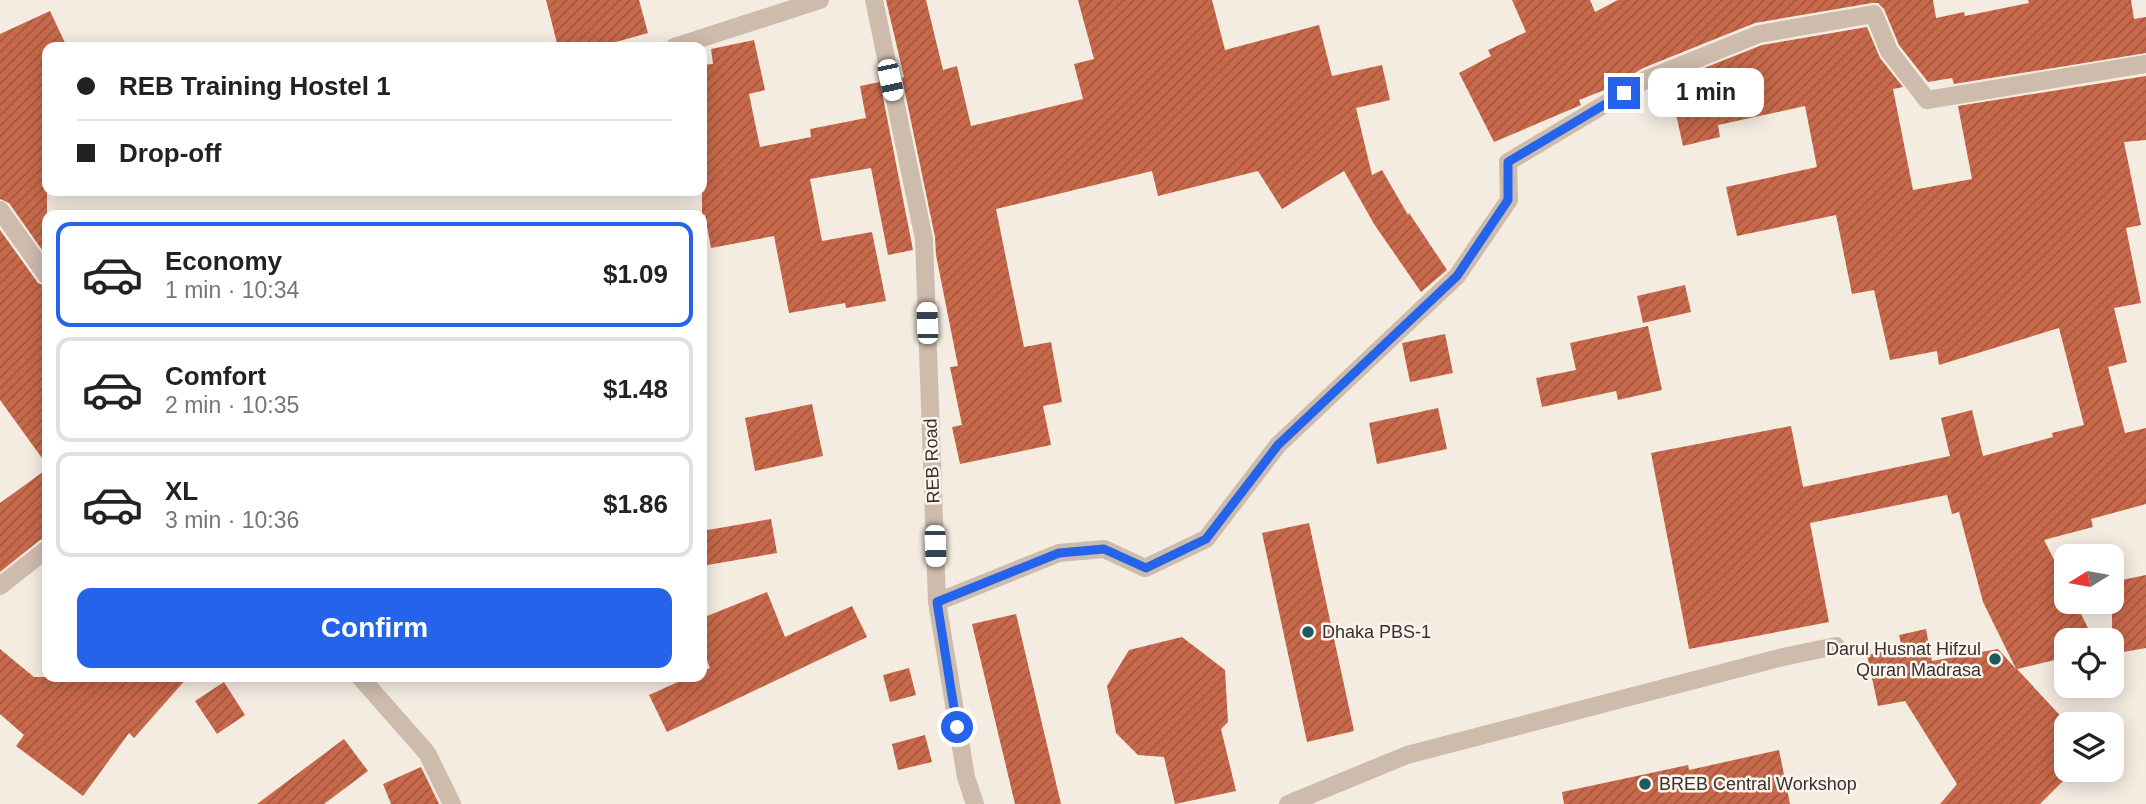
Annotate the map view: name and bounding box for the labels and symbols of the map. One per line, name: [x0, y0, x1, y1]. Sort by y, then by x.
car: [876, 57, 905, 103]
callout: 1 min: [1648, 68, 1764, 118]
route end: [1608, 77, 1640, 109]
car: [916, 302, 939, 344]
street label: REB Road: [921, 418, 943, 504]
car: [924, 525, 947, 567]
north arrow: [2054, 544, 2124, 614]
place label: Dhaka PBS-1: [1322, 622, 1431, 642]
marker: Dhaka PBS-1: [1300, 624, 1316, 640]
place label: Darul Husnat Hifzul Quran Madrasa: [1826, 639, 1982, 680]
marker: Darul Husnat Hifzul Quran Madrasa: [1987, 651, 2003, 667]
route start: [941, 711, 973, 743]
place label: BREB Central Workshop: [1659, 774, 1857, 794]
marker: BREB Central Workshop: [1637, 776, 1653, 792]

